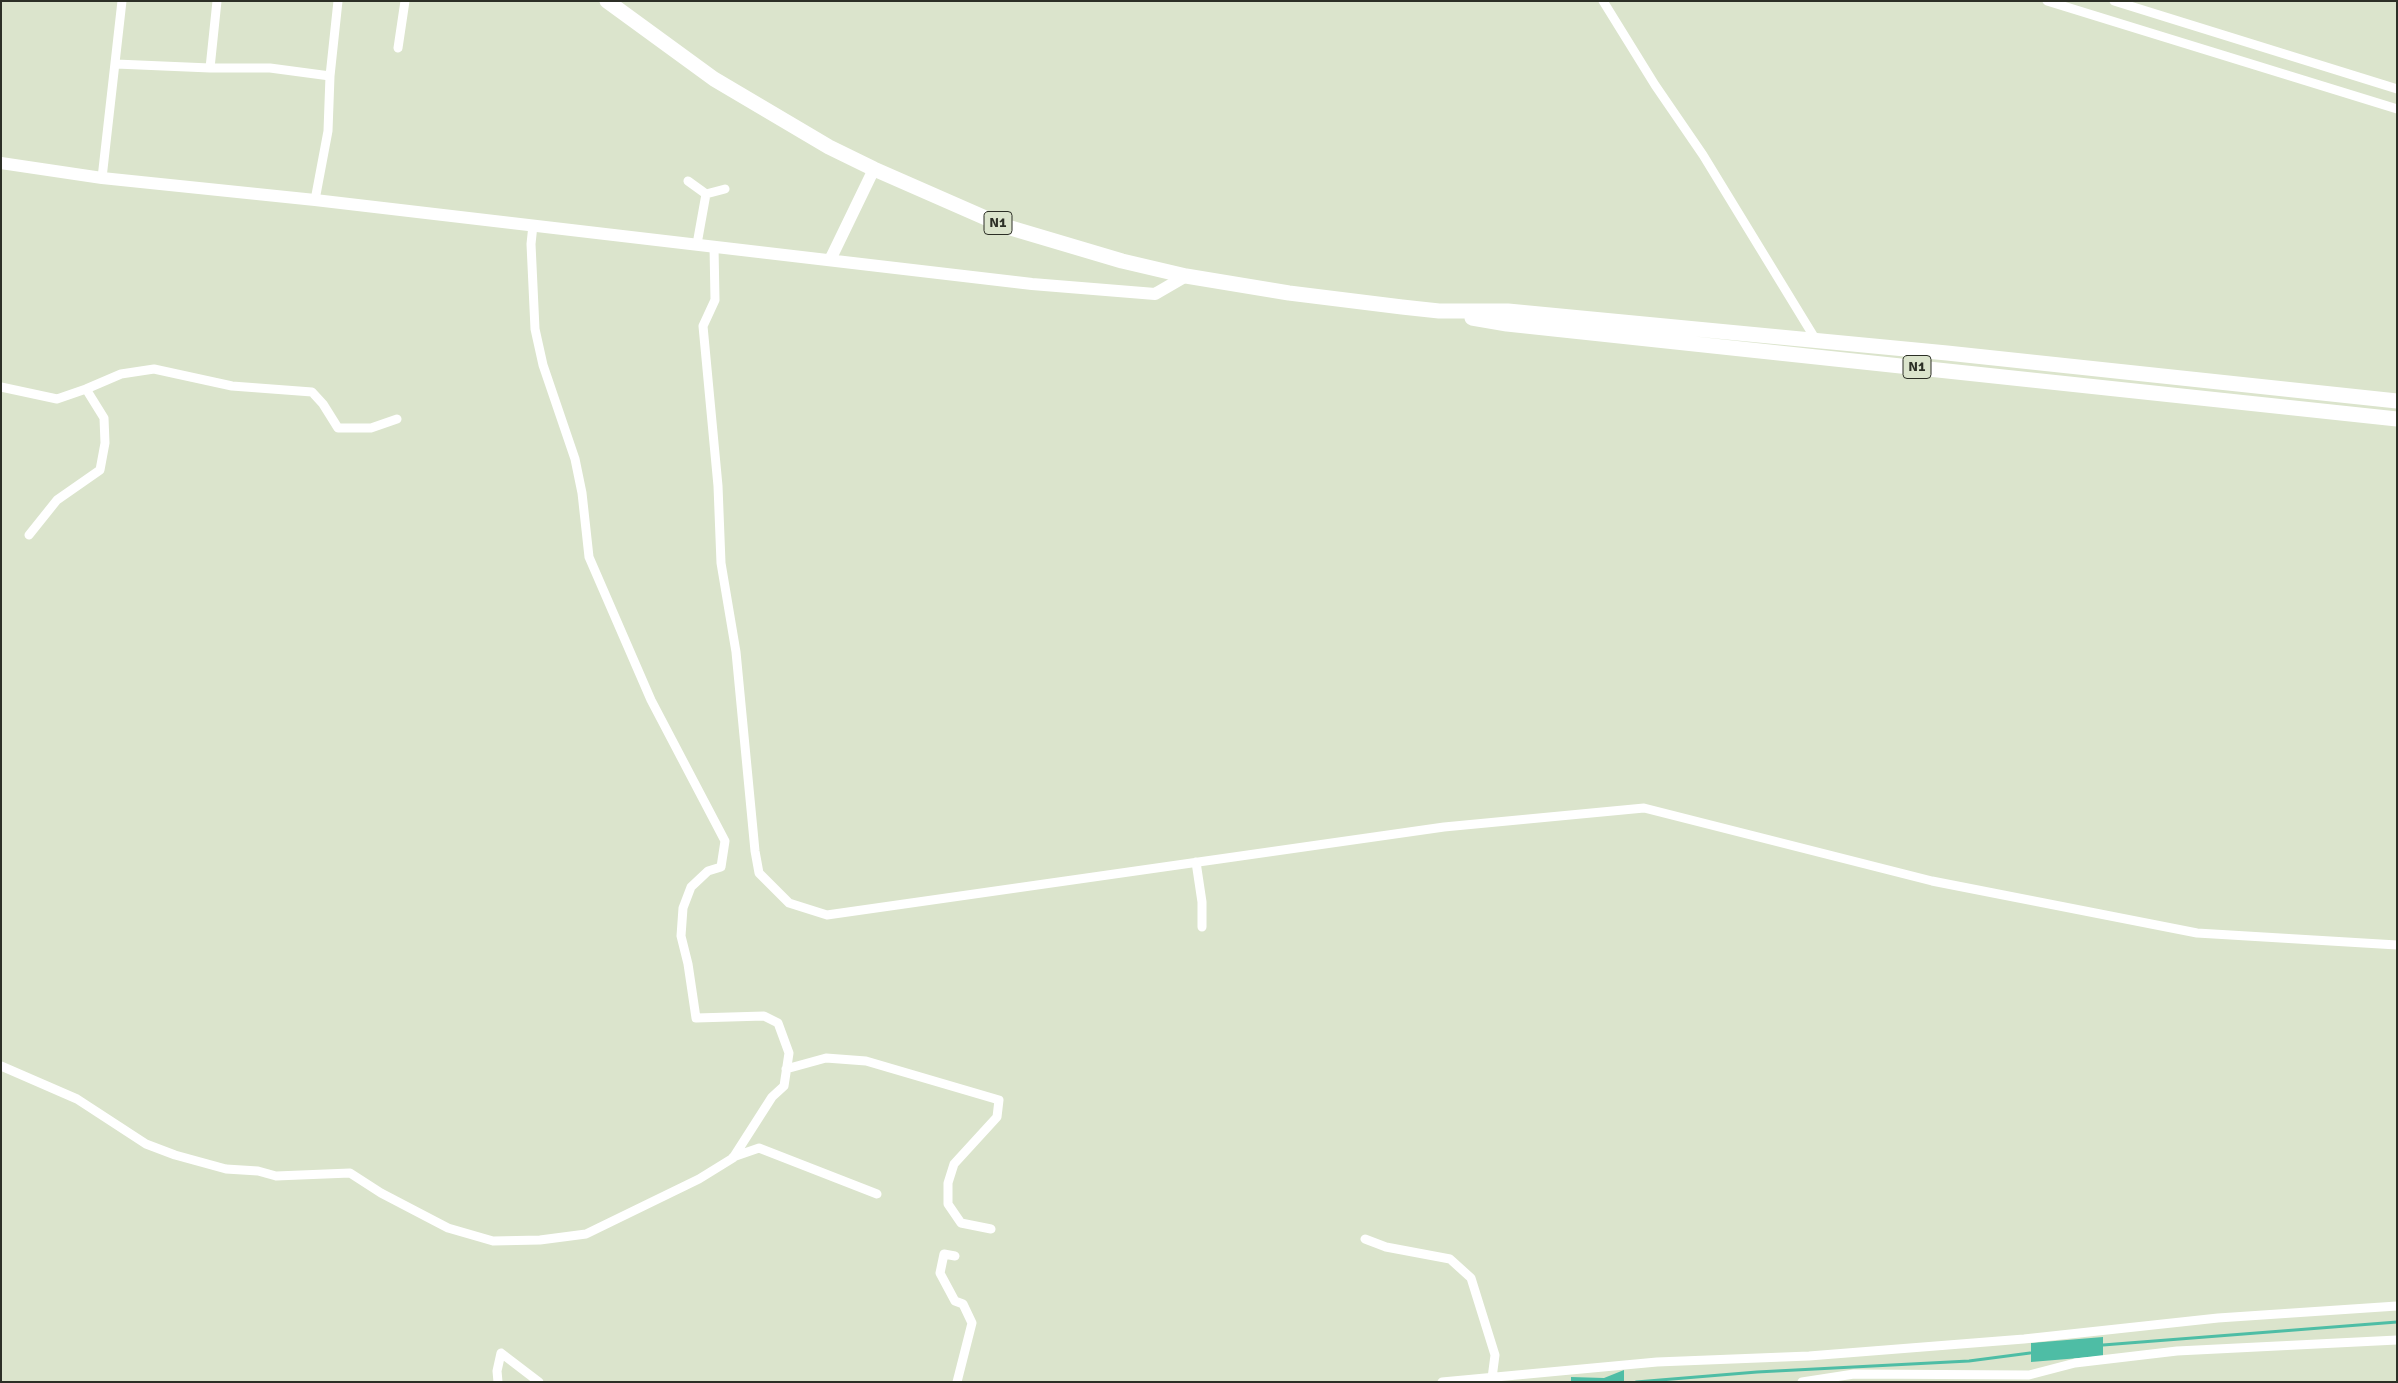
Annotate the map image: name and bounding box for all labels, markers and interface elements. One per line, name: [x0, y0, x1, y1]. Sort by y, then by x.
road number: N1: [984, 212, 1012, 234]
road number: N1: [1903, 356, 1931, 378]

